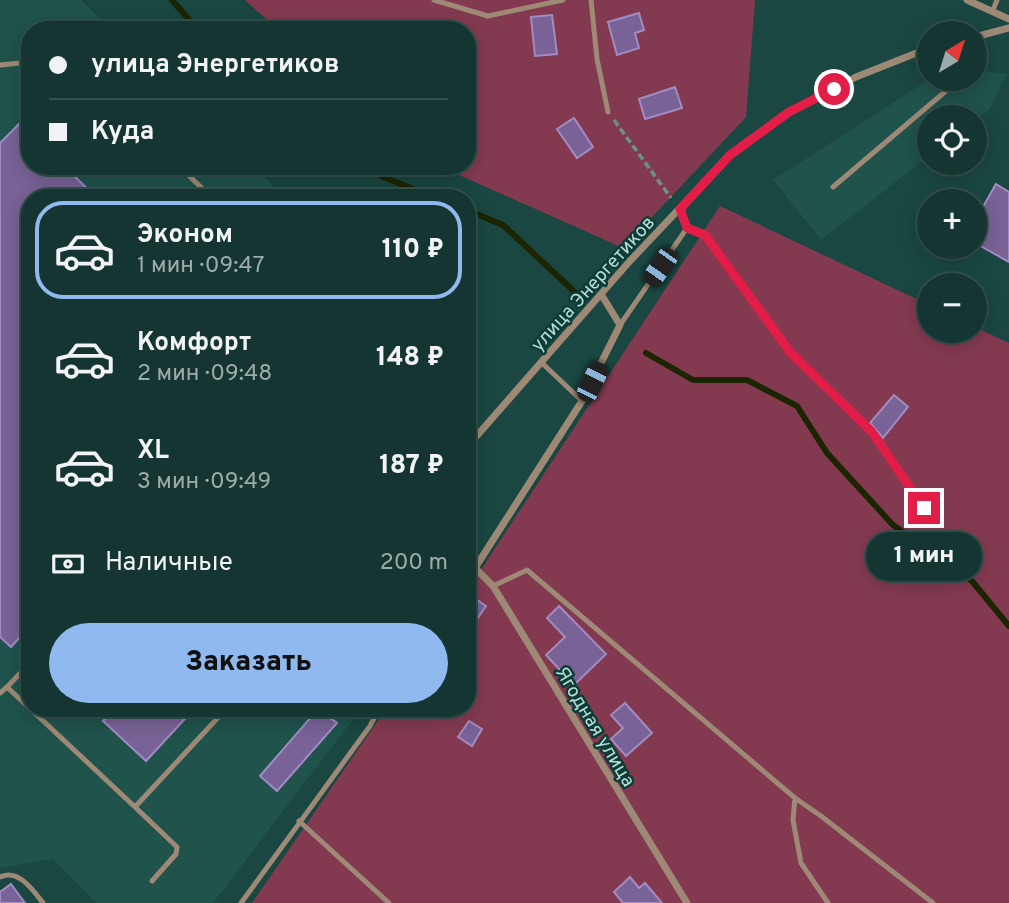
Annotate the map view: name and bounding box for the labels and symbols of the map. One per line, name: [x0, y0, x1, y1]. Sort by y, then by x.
north arrow: [917, 21, 987, 91]
route start: [818, 73, 850, 105]
street label: улица Энергетиков: [526, 212, 661, 357]
car: [640, 244, 681, 290]
car: [574, 359, 611, 405]
route end: [908, 492, 940, 524]
callout: 1 мин: [866, 532, 982, 582]
street label: Ягодная улица: [549, 662, 640, 792]

